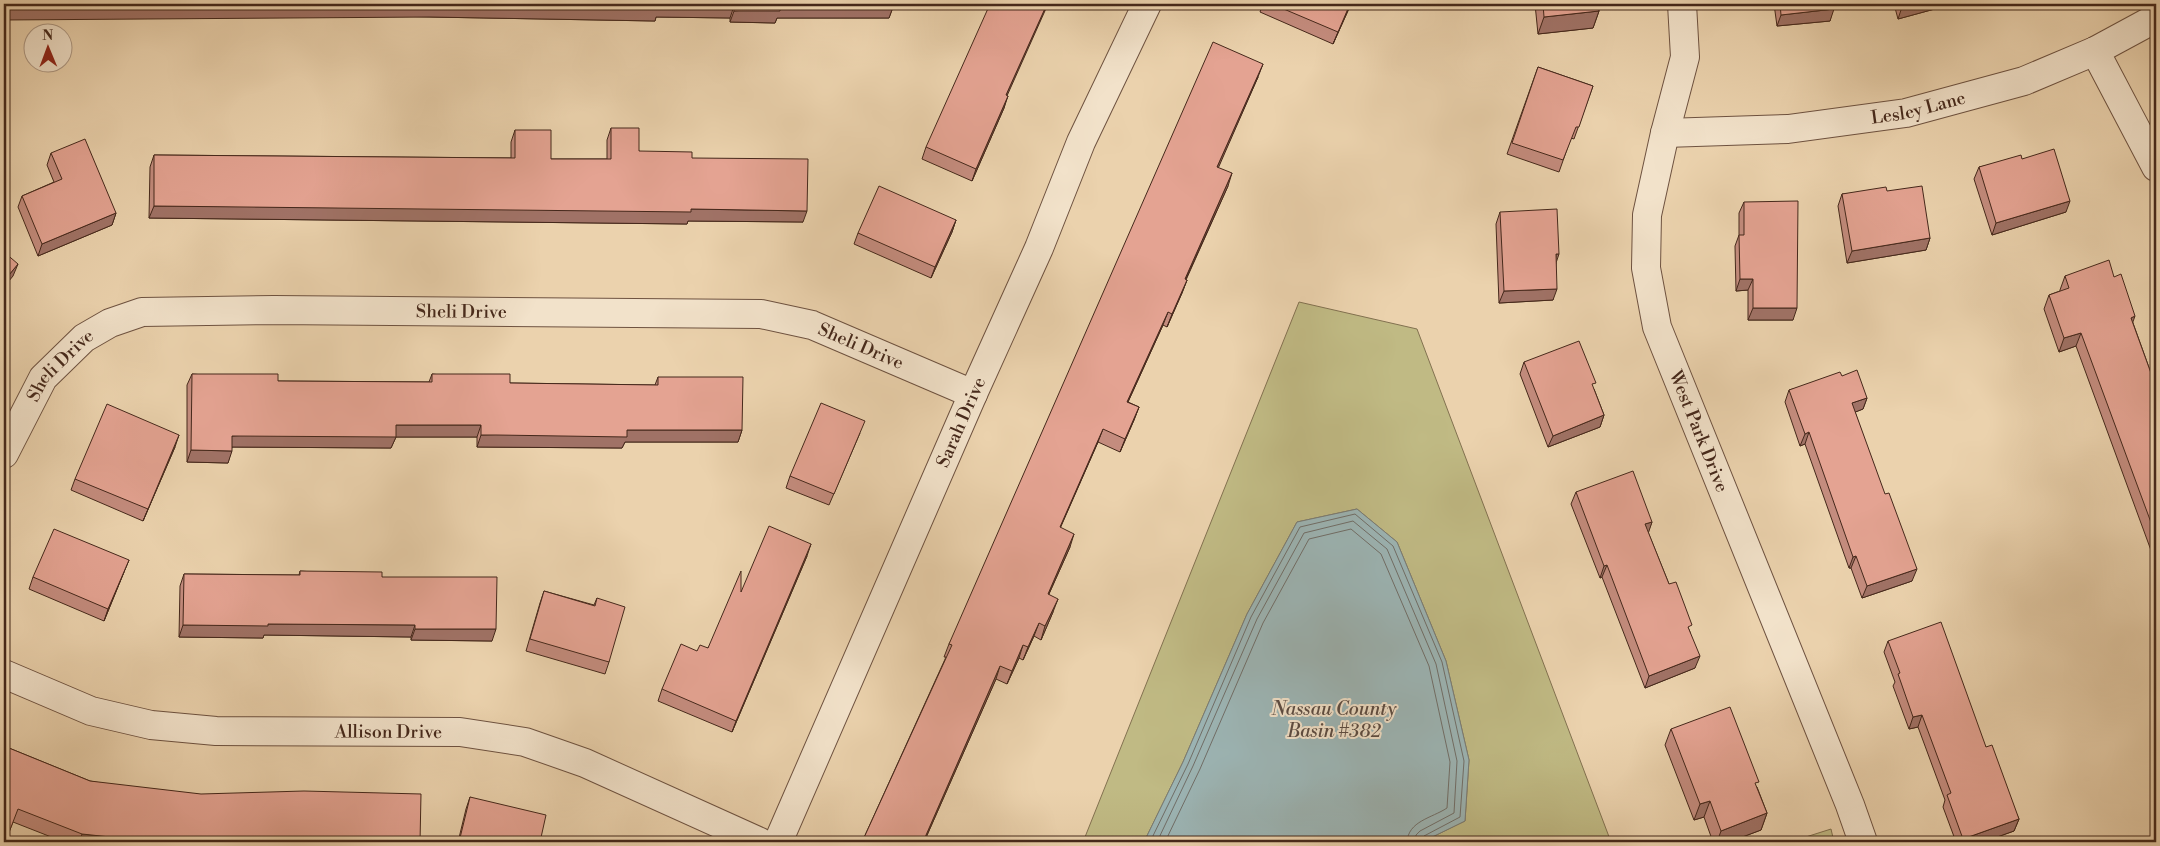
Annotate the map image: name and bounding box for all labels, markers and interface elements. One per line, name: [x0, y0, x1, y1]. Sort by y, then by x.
north arrow: [22, 22, 72, 72]
text: N: [42, 27, 53, 45]
street label: Lesley Lane: [1869, 86, 1968, 130]
street label: Sheli Drive: [416, 300, 507, 324]
street label: Sheli Drive: [814, 318, 907, 375]
street label: Sheli Drive: [22, 324, 98, 406]
street label: West Park Drive: [1663, 366, 1733, 496]
street label: Sarah Drive: [931, 373, 991, 471]
water label: Nassau County Basin #382: [1270, 697, 1398, 743]
street label: Allison Drive: [334, 720, 442, 744]

